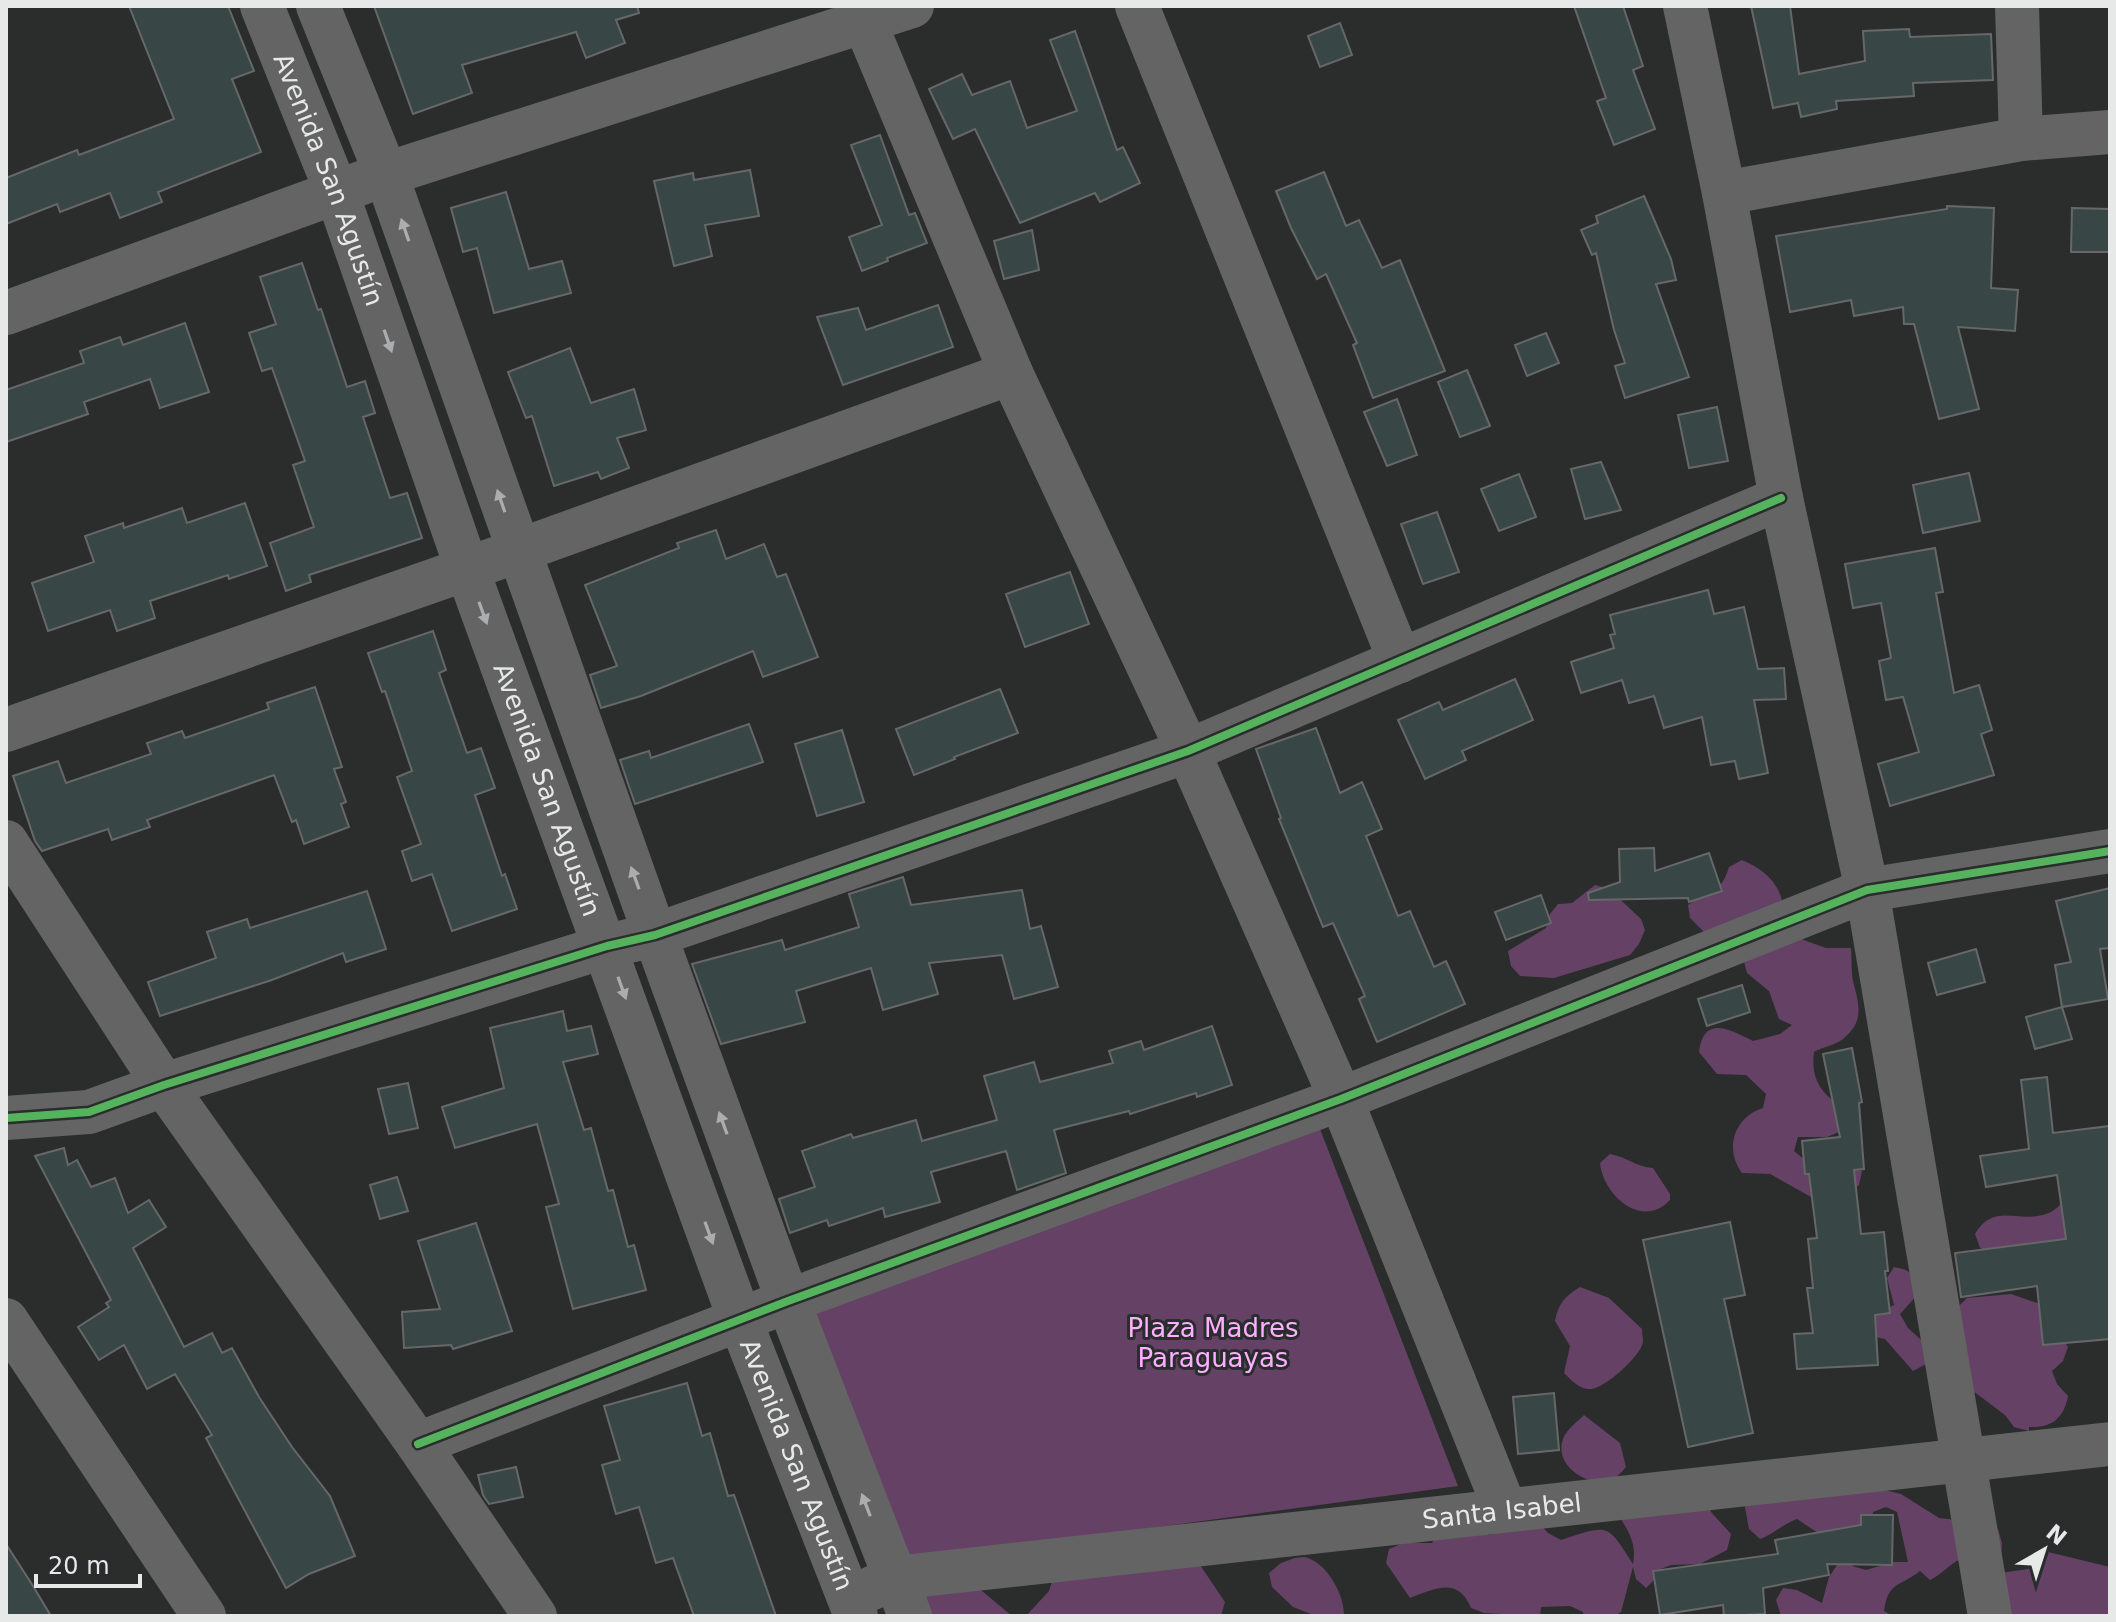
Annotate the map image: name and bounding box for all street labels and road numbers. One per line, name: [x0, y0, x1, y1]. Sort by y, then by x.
street label: Avenida San Agustín: [268, 49, 390, 310]
street label: Avenida San Agustín: [487, 659, 607, 920]
street label: Avenida San Agustín: [734, 1335, 860, 1595]
street label: Santa Isabel: [1421, 1487, 1583, 1535]

